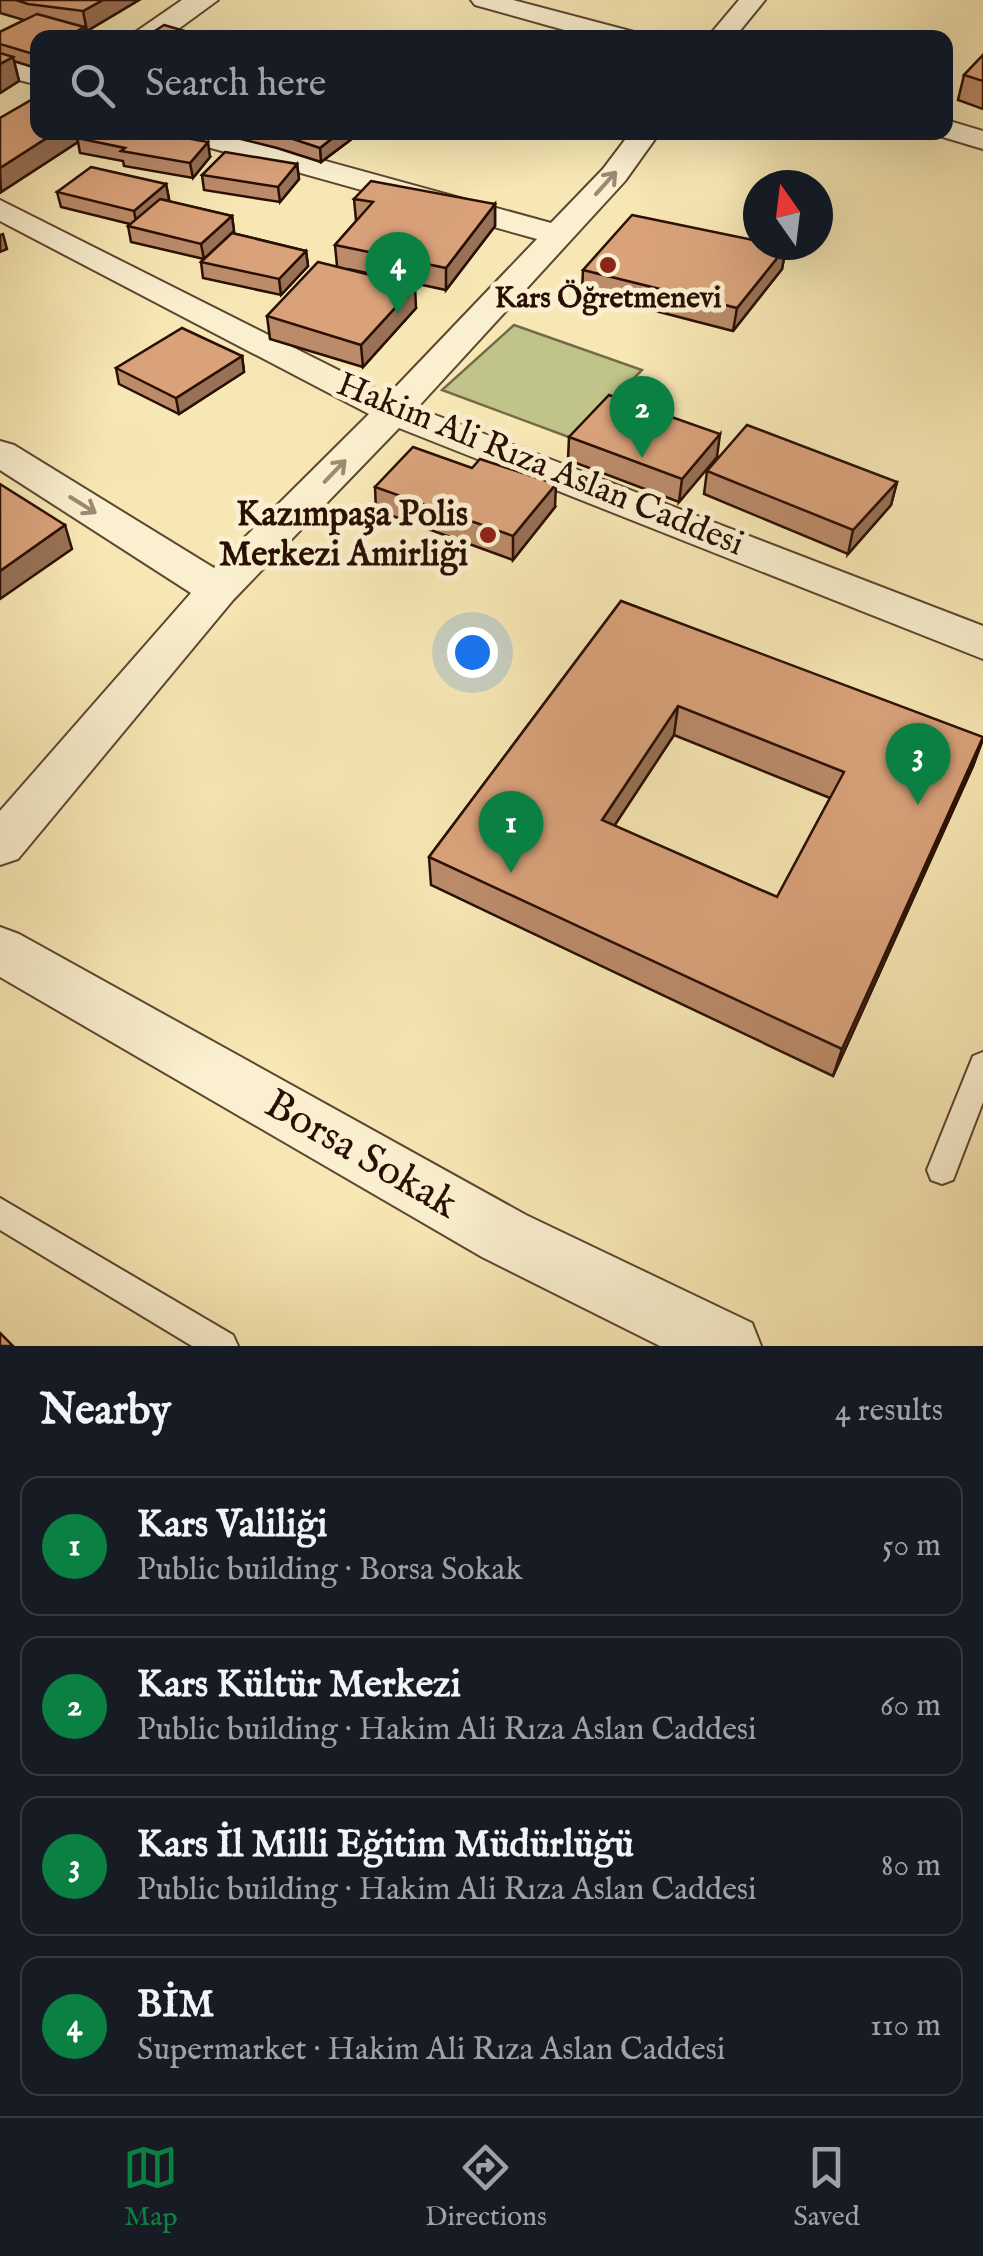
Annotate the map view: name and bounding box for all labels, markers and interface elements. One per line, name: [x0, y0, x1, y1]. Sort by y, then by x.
search box: [30, 30, 953, 140]
icon: search: [65, 58, 120, 113]
text: Search here: [145, 61, 326, 109]
north arrow: [743, 170, 833, 260]
one-way arrow: [594, 171, 617, 196]
pin: 4: [366, 232, 430, 314]
marker: Kars Öğretmenevi: [597, 254, 619, 276]
place label: Kars Öğretmenevi: [495, 279, 721, 318]
street label: Hakim Ali Rıza Aslan Caddesi: [330, 363, 750, 567]
pin: 2: [610, 376, 674, 458]
one-way arrow: [323, 459, 347, 483]
place label: Kazımpaşa Polis Merkezi Amirliği: [219, 493, 468, 578]
one-way arrow: [68, 495, 96, 515]
marker: Kazımpaşa Polis Merkezi Amirliği: [477, 524, 499, 546]
your location: [447, 627, 498, 678]
pin: 3: [886, 722, 950, 805]
pin: 1: [478, 790, 544, 873]
street label: Borsa Sokak: [255, 1078, 468, 1232]
text: Nearby: [40, 1385, 171, 1438]
text: 4 results: [835, 1391, 943, 1432]
text: Kars Valiliği: [137, 1502, 327, 1550]
text: 1: [69, 1526, 80, 1567]
text: 50 m: [882, 1526, 941, 1567]
text: Public building · Borsa Sokak: [137, 1550, 523, 1591]
text: Kars Kültür Merkezi: [137, 1662, 461, 1710]
text: 2: [67, 1686, 82, 1727]
text: 60 m: [880, 1686, 941, 1727]
text: Public building · Hakim Ali Rıza Aslan Caddesi: [137, 1710, 757, 1751]
text: Kars İl Milli Eğitim Müdürlüğü: [137, 1822, 634, 1870]
text: 3: [69, 1846, 80, 1887]
text: 80 m: [881, 1846, 941, 1887]
text: Public building · Hakim Ali Rıza Aslan Caddesi: [137, 1870, 757, 1911]
text: BİM: [137, 1982, 214, 2030]
text: 4: [67, 2006, 82, 2047]
text: 110 m: [870, 2006, 941, 2047]
text: Supermarket · Hakim Ali Rıza Aslan Caddesi: [137, 2030, 725, 2071]
tab: Map: [123, 2140, 178, 2235]
tab: Directions: [425, 2140, 547, 2235]
tab: Saved: [793, 2140, 860, 2235]

